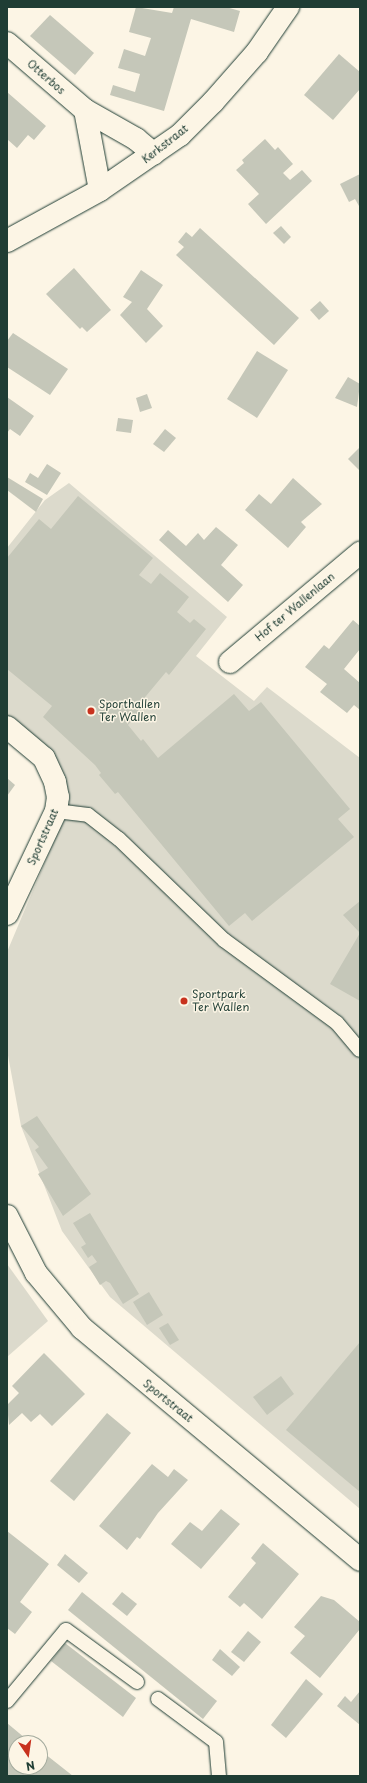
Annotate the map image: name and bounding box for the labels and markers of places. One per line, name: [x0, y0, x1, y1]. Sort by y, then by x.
place label: Sporthallen Ter Wallen: [99, 698, 160, 724]
marker: Sporthallen Ter Wallen: [86, 706, 96, 716]
place label: Sportpark Ter Wallen: [192, 988, 249, 1014]
marker: Sportpark Ter Wallen: [179, 996, 189, 1006]

